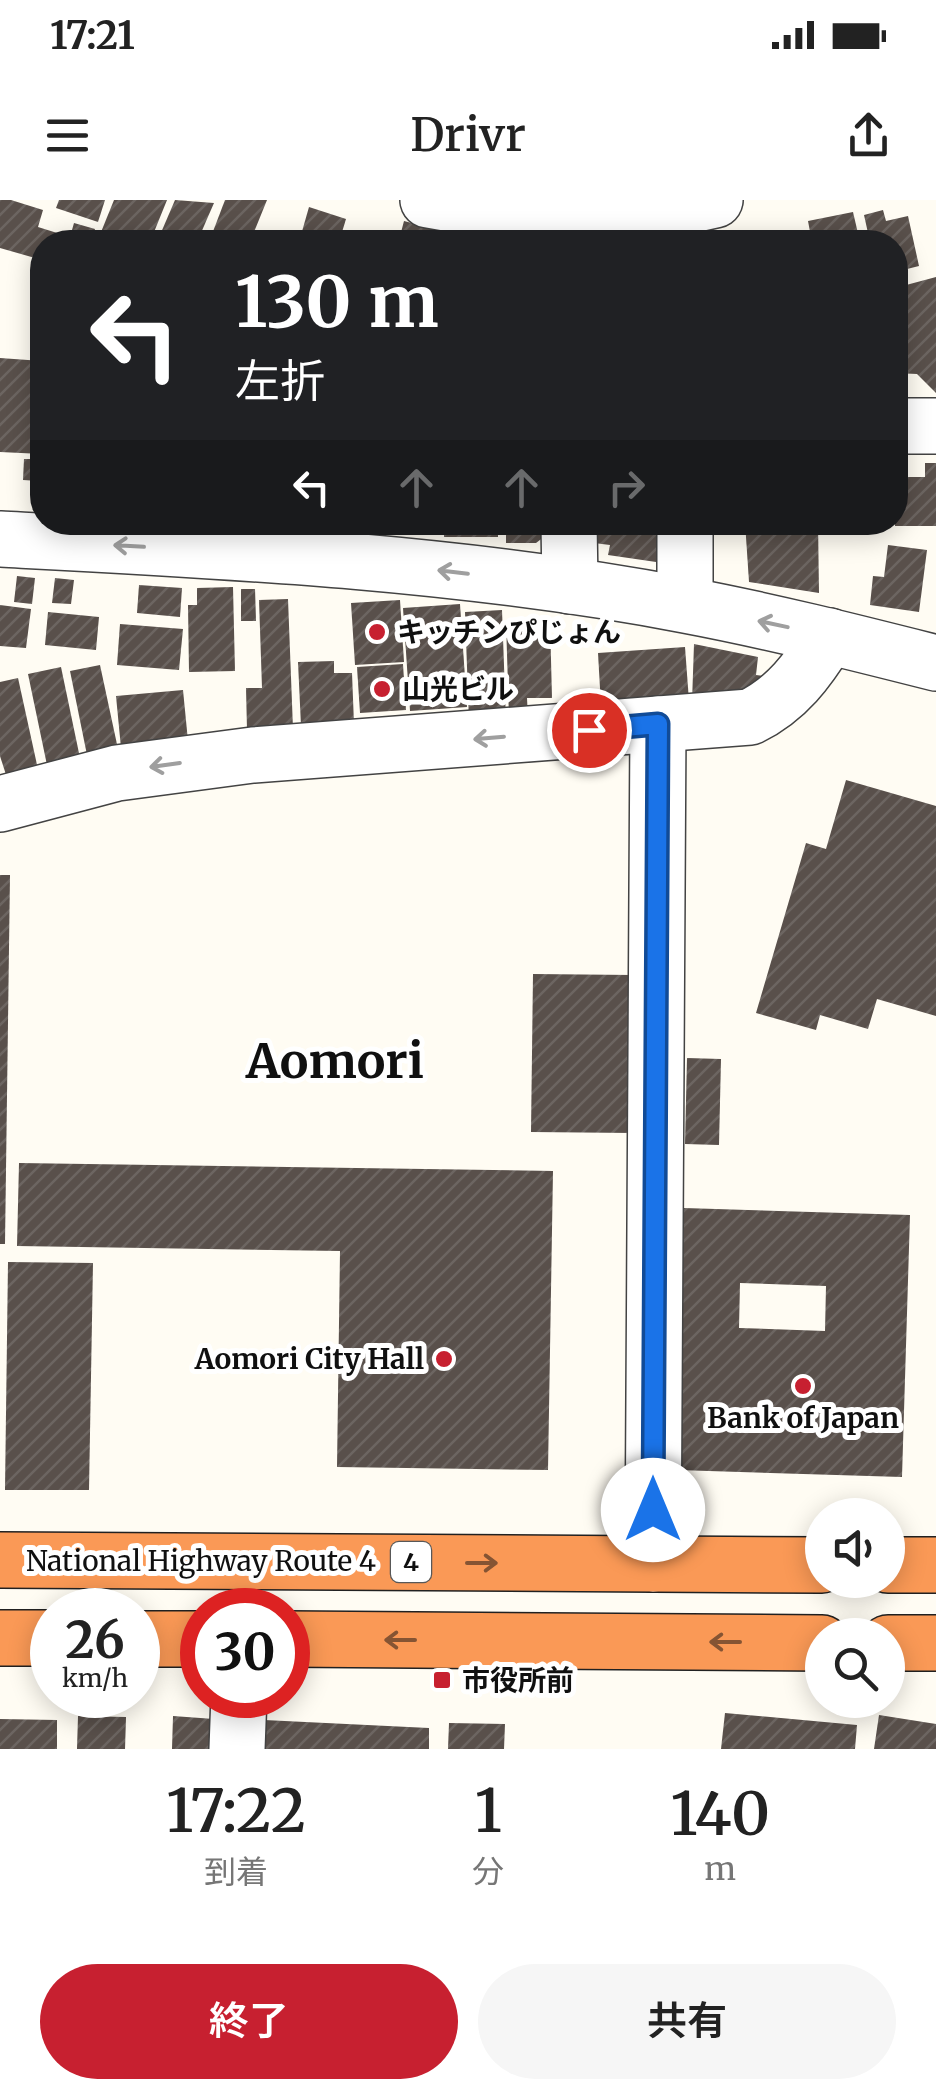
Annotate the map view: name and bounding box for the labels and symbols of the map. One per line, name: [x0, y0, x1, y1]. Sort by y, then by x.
one-way arrow: [113, 536, 145, 555]
one-way arrow: [437, 562, 469, 581]
one-way arrow: [758, 613, 790, 632]
place label: キッチンぴじょん: [397, 614, 621, 650]
marker: キッチンぴじょん: [366, 621, 388, 643]
place label: 山光ビル: [402, 671, 514, 707]
marker: 山光ビル: [371, 678, 393, 700]
pin: [547, 688, 632, 773]
one-way arrow: [473, 728, 505, 747]
one-way arrow: [149, 757, 182, 775]
district label: Aomori: [245, 1031, 424, 1091]
place label: Aomori City Hall: [194, 1341, 424, 1377]
marker: Aomori City Hall: [433, 1348, 455, 1370]
marker: Bank of Japan: [792, 1375, 814, 1397]
place label: Bank of Japan: [707, 1400, 899, 1436]
position arrow: [601, 1458, 705, 1562]
road number: 4: [391, 1542, 431, 1582]
street label: National Highway Route 4: [26, 1543, 376, 1579]
one-way arrow: [466, 1554, 498, 1572]
speed limit sign: 30: [180, 1588, 310, 1718]
one-way arrow: [385, 1630, 418, 1650]
one-way arrow: [710, 1632, 742, 1652]
place label: 市役所前: [462, 1662, 574, 1698]
marker: 市役所前: [431, 1669, 453, 1691]

